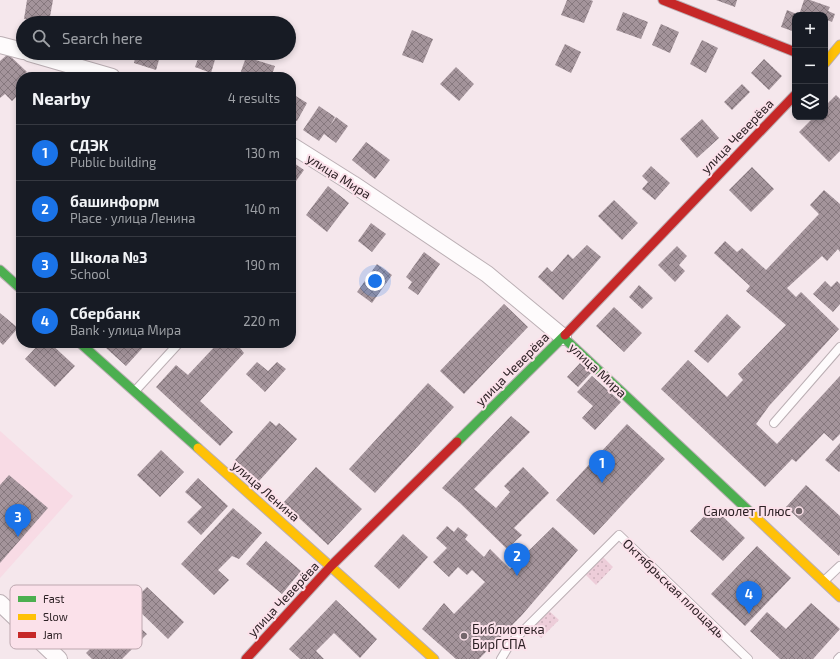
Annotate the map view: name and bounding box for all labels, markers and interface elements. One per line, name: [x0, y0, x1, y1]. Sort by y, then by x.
map controls: [792, 12, 828, 120]
button: +: [792, 12, 828, 48]
search box: [16, 16, 296, 60]
icon: search: [30, 27, 52, 49]
text: Search here: [62, 29, 143, 47]
button: −: [792, 48, 828, 84]
button: layers: [792, 84, 828, 120]
text: Nearby: [32, 88, 90, 108]
text: 4 results: [228, 90, 280, 106]
street label: улица Чеверёва: [697, 95, 777, 177]
text: СДЭК: [70, 136, 108, 154]
text: 1: [42, 145, 48, 161]
text: 130 m: [245, 145, 280, 161]
street label: улица Мира: [304, 150, 374, 202]
text: Public building: [70, 154, 156, 170]
text: башинформ: [70, 192, 159, 210]
text: 2: [41, 201, 49, 217]
text: 140 m: [245, 201, 280, 217]
text: Place · улица Ленина: [70, 210, 195, 226]
text: Школа №3: [70, 248, 148, 266]
text: 3: [41, 257, 49, 273]
text: 190 m: [245, 257, 280, 273]
text: School: [70, 266, 110, 282]
your location: [365, 271, 385, 291]
text: Сбербанк: [70, 304, 140, 322]
text: 4: [41, 313, 49, 329]
text: 220 m: [243, 313, 280, 329]
text: Bank · улица Мира: [70, 322, 181, 338]
street label: улица Чеверёва: [472, 329, 552, 409]
street label: улица Мира: [566, 339, 630, 401]
pin: 1: [589, 450, 615, 483]
street label: улица Ленина: [229, 457, 303, 525]
place label: Самолет Плюс: [703, 503, 791, 519]
pin: 3: [5, 504, 31, 537]
marker: Самолет Плюс: [794, 506, 804, 516]
street label: Октябрьская площадь: [620, 535, 729, 641]
pin: 2: [504, 543, 530, 576]
street label: улица Чеверёва: [244, 558, 322, 640]
pin: 4: [736, 581, 762, 614]
legend: [10, 585, 142, 649]
text: Fast: [43, 592, 65, 605]
text: Slow: [43, 610, 68, 623]
place label: Библиотека БирГСПА: [472, 621, 545, 652]
text: Jam: [43, 628, 62, 641]
marker: Библиотека БирГСПА: [459, 631, 469, 641]

